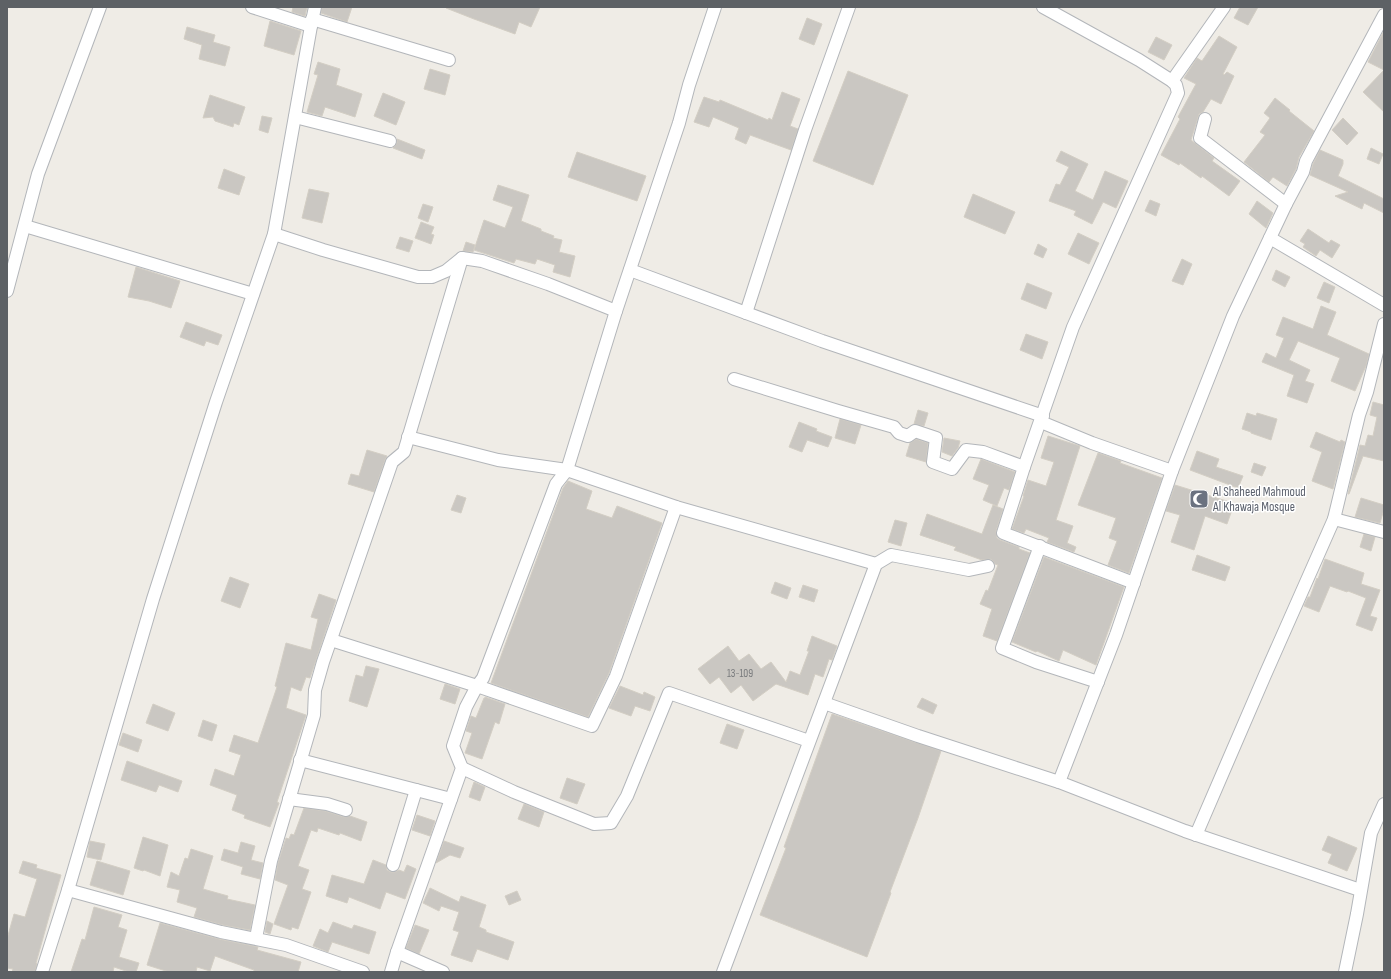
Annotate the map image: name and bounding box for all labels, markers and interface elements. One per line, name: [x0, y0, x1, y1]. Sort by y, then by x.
place label: Al Shaheed Mahmoud Al Khawaja Mosque: [1212, 484, 1306, 515]
mosque icon: Al Shaheed Mahmoud Al Khawaja Mosque: [1188, 488, 1210, 510]
house number: 13-109: [727, 667, 753, 680]

